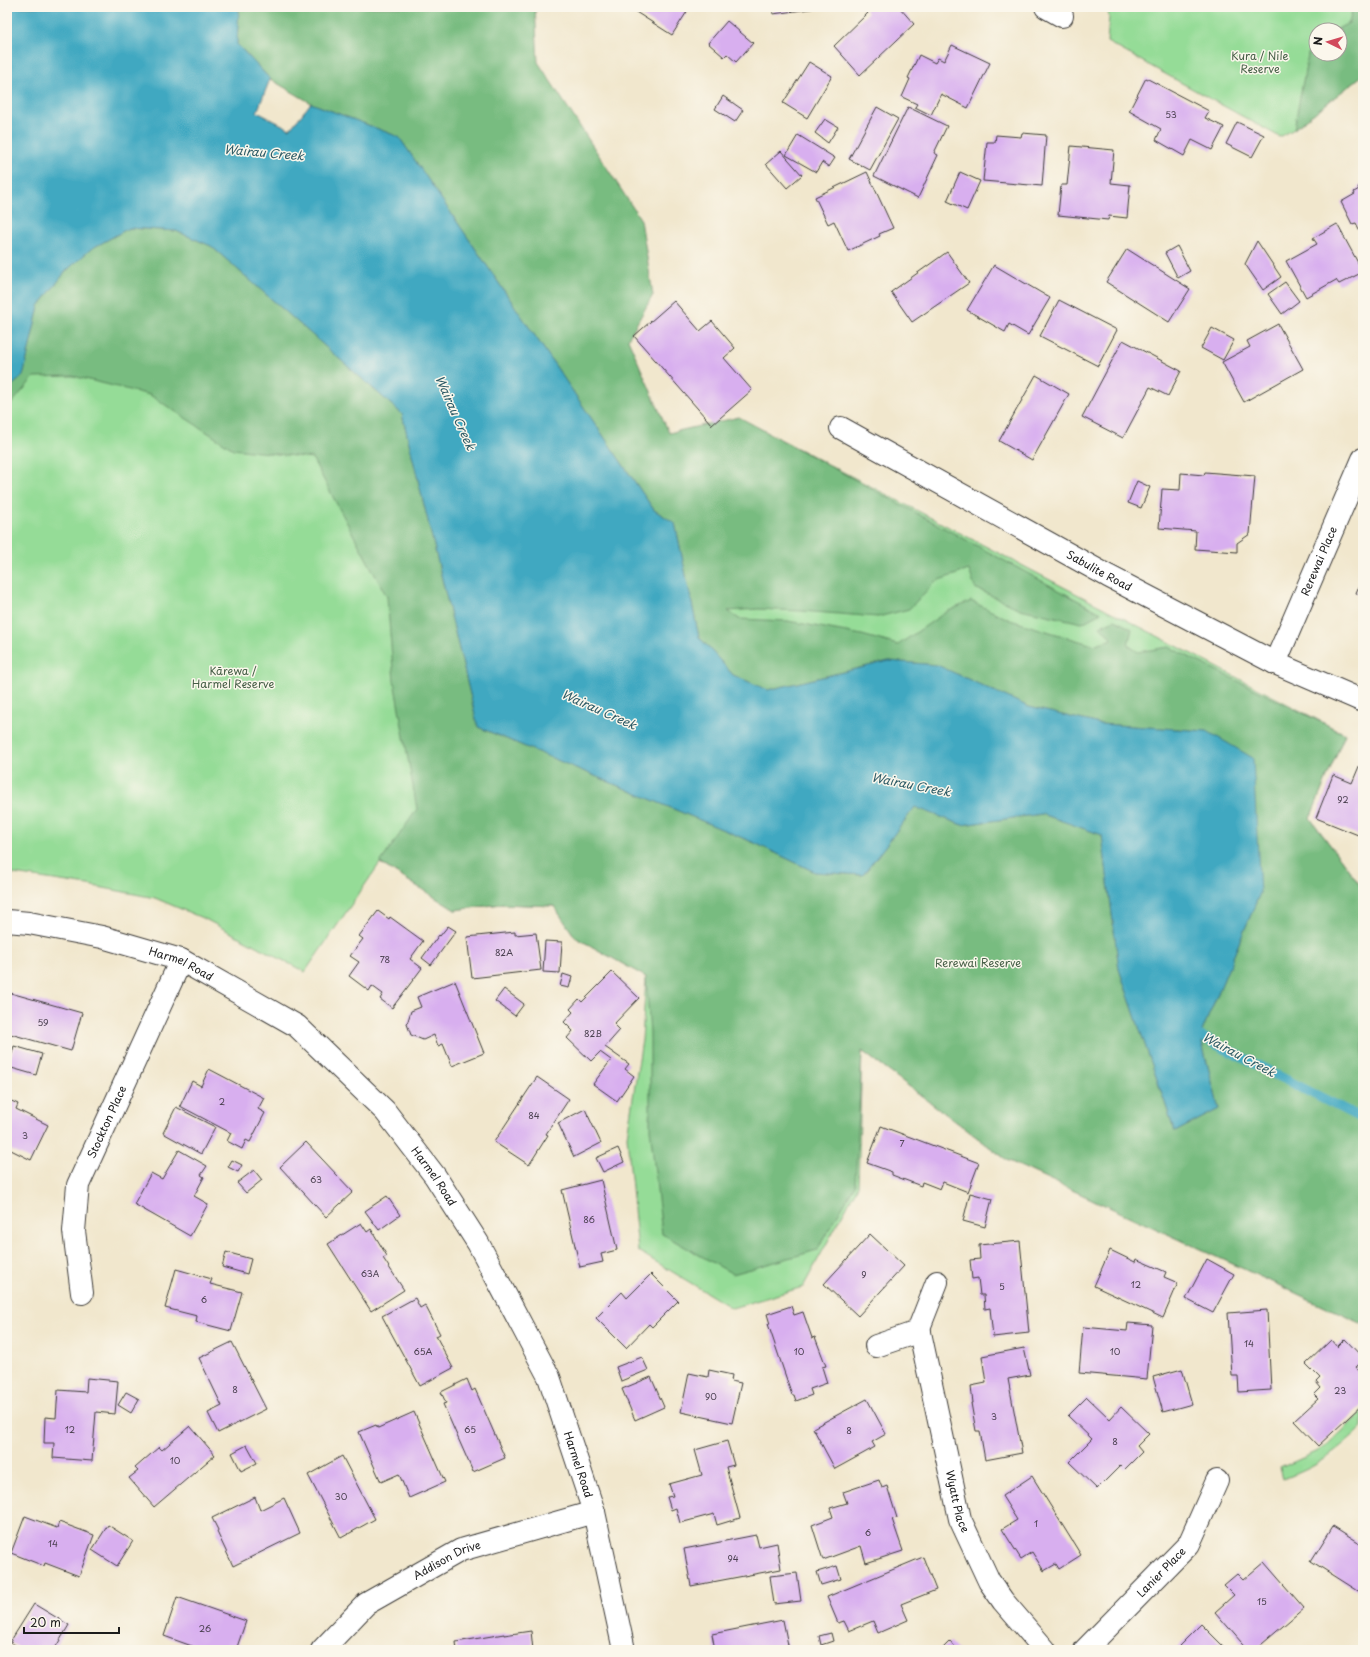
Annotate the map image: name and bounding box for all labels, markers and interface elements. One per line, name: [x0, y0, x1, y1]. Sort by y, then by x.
north arrow: [1308, 22, 1348, 62]
text: N: [1309, 36, 1326, 46]
park label: Kura / Nile Reserve: [1231, 47, 1289, 77]
house number: 53: [1165, 107, 1177, 121]
water label: Wairau Creek: [223, 140, 305, 165]
water label: Wairau Creek: [431, 372, 481, 453]
street label: Rerewai Place: [1296, 523, 1341, 598]
street label: Sabulite Road: [1063, 546, 1135, 595]
park label: Kārewa / Harmel Reserve: [192, 662, 275, 692]
water label: Wairau Creek: [559, 685, 640, 734]
water label: Wairau Creek: [870, 768, 953, 801]
house number: 92: [1337, 792, 1349, 806]
street label: Harmel Road: [147, 942, 217, 985]
house number: 82A: [495, 945, 513, 959]
house number: 78: [380, 952, 390, 966]
park label: Rerewai Reserve: [935, 954, 1021, 971]
house number: 59: [37, 1015, 49, 1029]
house number: 82B: [584, 1026, 602, 1040]
water label: Wairau Creek: [1200, 1027, 1280, 1081]
street label: Stockton Place: [82, 1082, 130, 1161]
house number: 2: [219, 1094, 225, 1108]
house number: 84: [528, 1108, 540, 1122]
house number: 3: [22, 1128, 28, 1142]
house number: 7: [899, 1136, 905, 1150]
street label: Harmel Road: [407, 1143, 461, 1209]
house number: 63: [310, 1172, 322, 1186]
house number: 86: [583, 1212, 595, 1226]
house number: 63A: [361, 1266, 380, 1280]
house number: 9: [861, 1267, 867, 1281]
house number: 12: [1131, 1277, 1141, 1291]
house number: 5: [999, 1279, 1005, 1293]
house number: 6: [201, 1292, 207, 1306]
house number: 14: [1244, 1336, 1254, 1350]
house number: 65A: [414, 1344, 432, 1358]
house number: 10: [794, 1344, 805, 1358]
house number: 10: [1110, 1344, 1121, 1358]
house number: 8: [232, 1382, 238, 1396]
house number: 23: [1334, 1383, 1346, 1397]
house number: 90: [705, 1389, 717, 1403]
house number: 3: [991, 1409, 997, 1423]
house number: 12: [65, 1422, 75, 1436]
house number: 65: [464, 1422, 476, 1436]
house number: 8: [846, 1423, 852, 1437]
street label: Harmel Road: [560, 1429, 598, 1500]
house number: 8: [1112, 1434, 1118, 1448]
house number: 10: [170, 1453, 181, 1467]
street label: Wyatt Place: [942, 1469, 974, 1535]
house number: 30: [335, 1489, 348, 1503]
house number: 1: [1034, 1516, 1038, 1530]
house number: 6: [865, 1525, 871, 1539]
house number: 14: [48, 1536, 58, 1550]
street label: Addison Drive: [410, 1536, 483, 1584]
street label: Lanier Place: [1132, 1543, 1190, 1601]
house number: 94: [727, 1551, 739, 1565]
house number: 15: [1257, 1594, 1267, 1608]
scale bar: [24, 1609, 119, 1635]
text: 20 m: [30, 1613, 61, 1631]
house number: 26: [199, 1621, 211, 1635]

